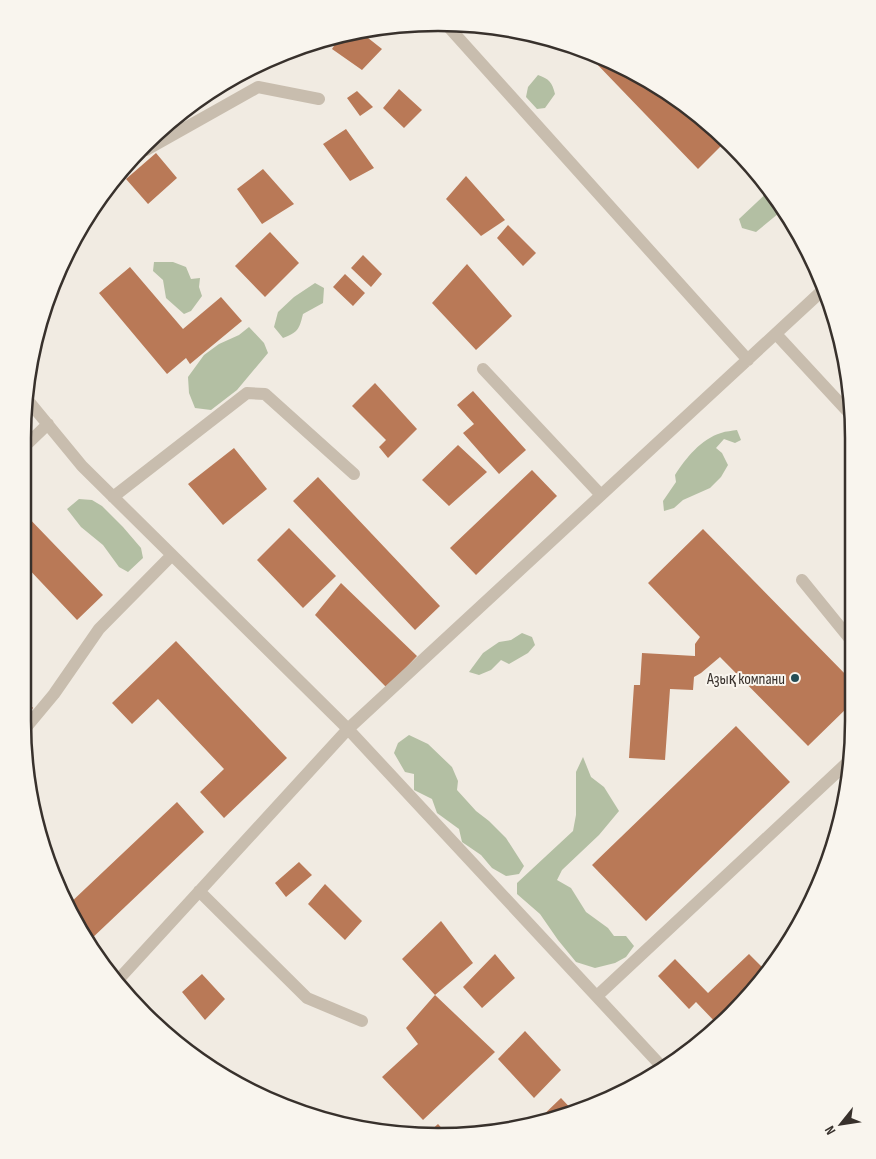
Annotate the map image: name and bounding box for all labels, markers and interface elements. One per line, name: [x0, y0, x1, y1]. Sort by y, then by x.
place label: Азық компани: [706, 670, 785, 689]
marker: Азық компани: [789, 672, 801, 684]
north arrow: [816, 1099, 866, 1149]
text: N: [821, 1123, 839, 1138]

